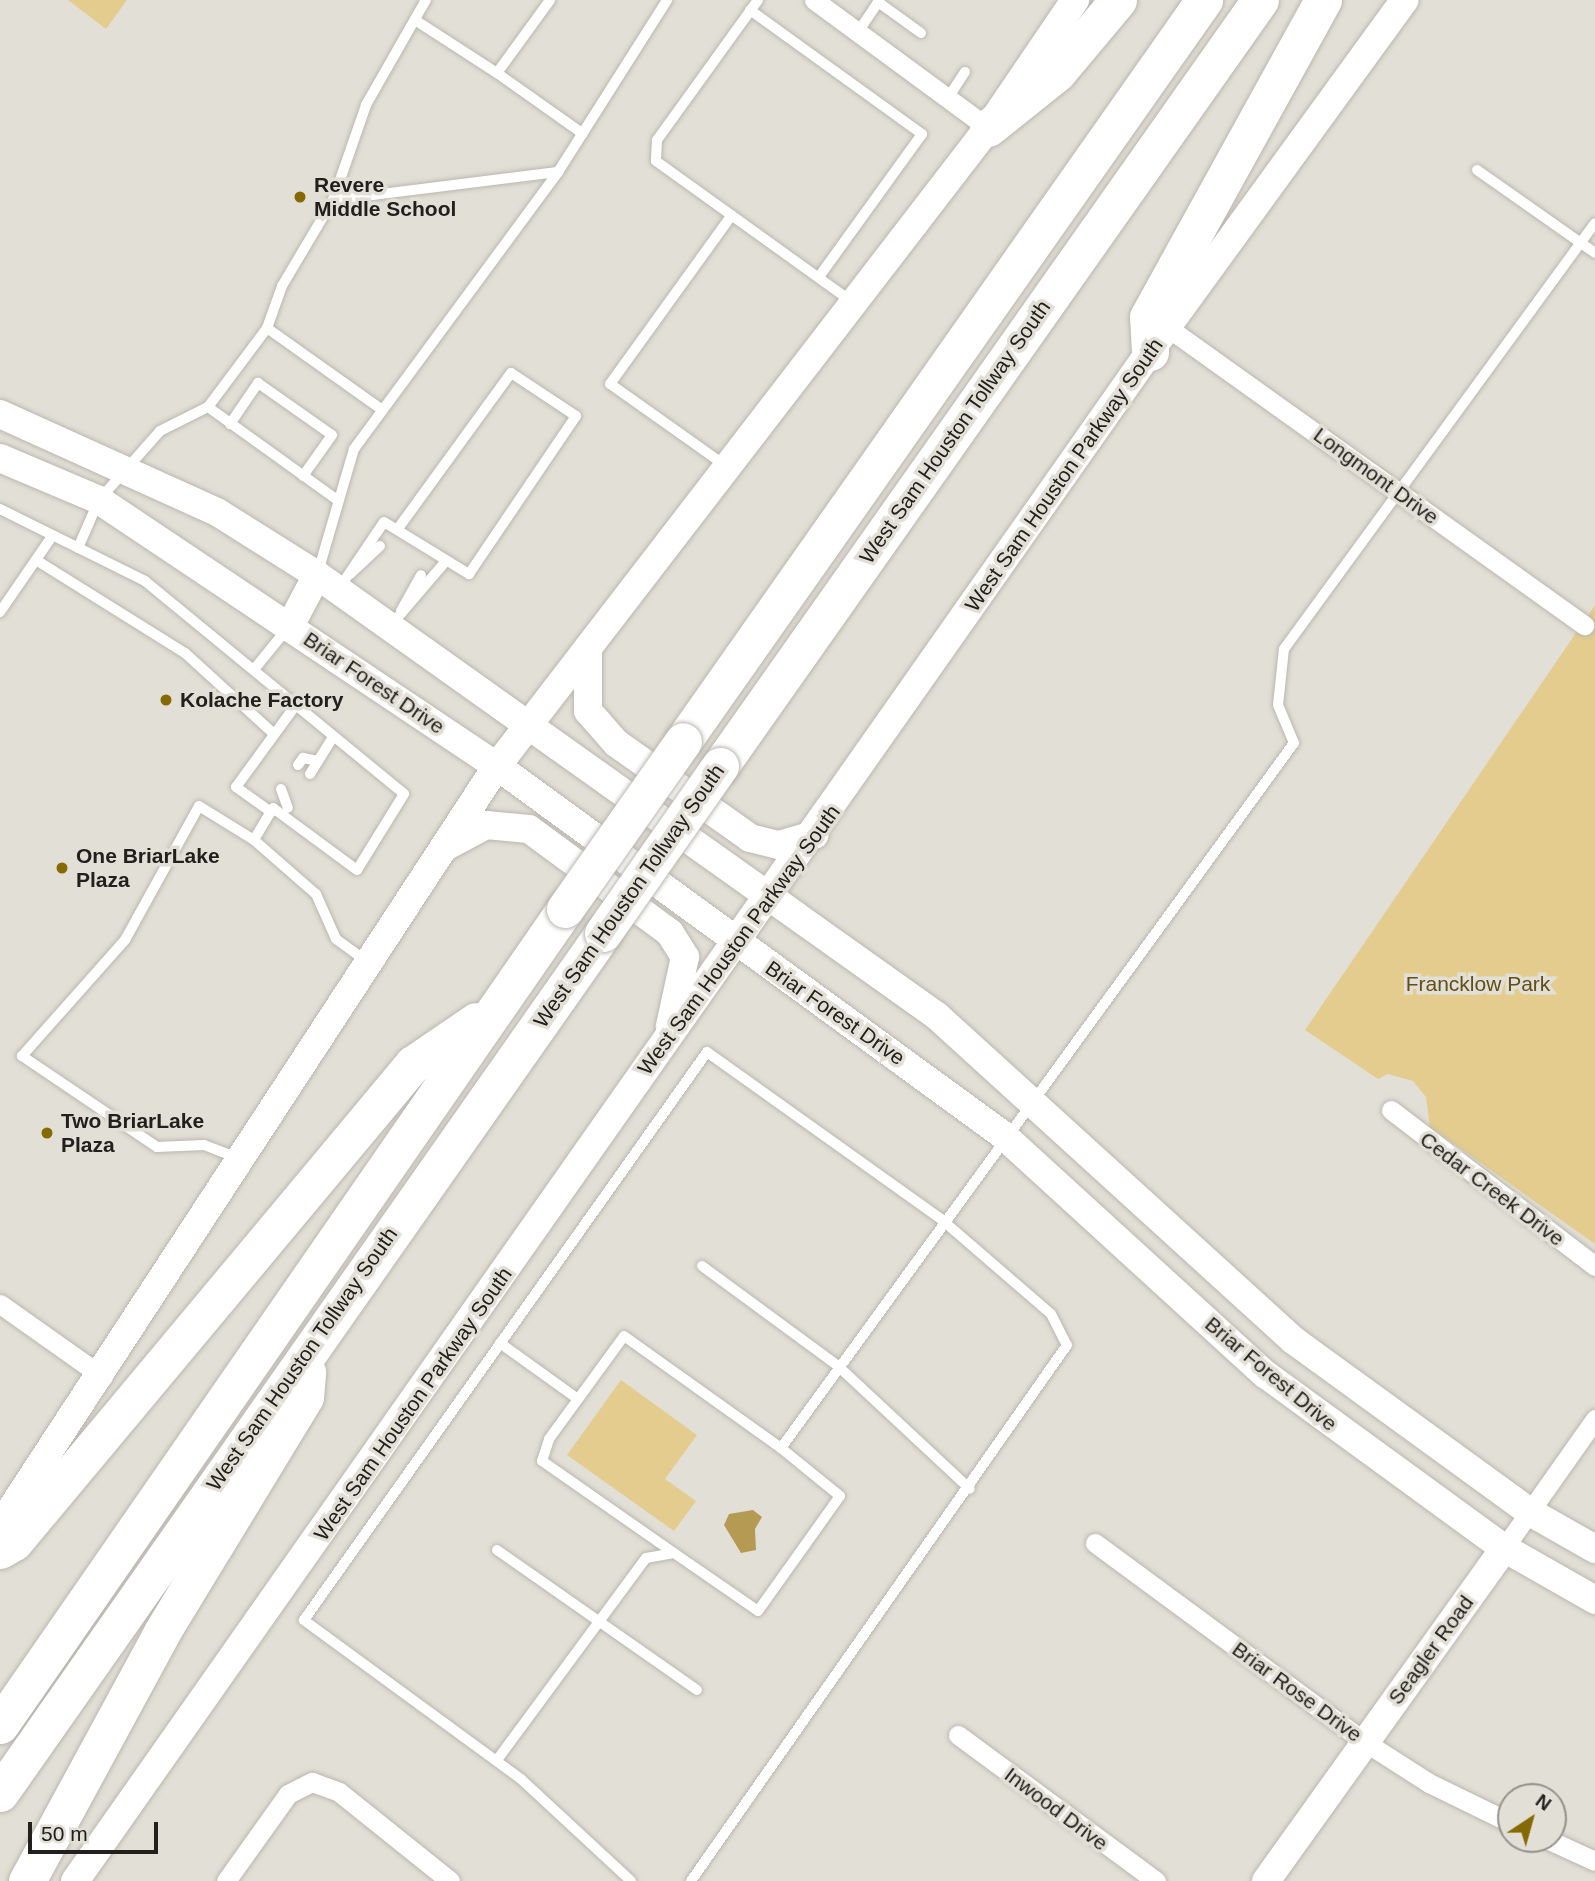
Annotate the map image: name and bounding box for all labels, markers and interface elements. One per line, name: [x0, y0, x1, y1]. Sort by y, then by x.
place label: Revere Middle School: [314, 172, 456, 222]
marker: Revere Middle School: [292, 189, 308, 205]
street label: West Sam Houston Tollway South: [854, 295, 1056, 569]
street label: West Sam Houston Parkway South: [960, 334, 1168, 616]
street label: Longmont Drive: [1309, 422, 1443, 530]
street label: Briar Forest Drive: [299, 627, 449, 739]
place label: Kolache Factory: [180, 687, 343, 713]
marker: Kolache Factory: [158, 692, 174, 708]
street label: West Sam Houston Tollway South: [528, 759, 730, 1033]
street label: West Sam Houston Parkway South: [633, 800, 845, 1080]
place label: One BriarLake Plaza: [76, 843, 220, 893]
marker: One BriarLake Plaza: [54, 860, 70, 876]
street label: Briar Forest Drive: [760, 955, 910, 1071]
park label: Francklow Park: [1406, 971, 1550, 997]
place label: Two BriarLake Plaza: [61, 1108, 204, 1158]
marker: Two BriarLake Plaza: [39, 1125, 55, 1141]
street label: Cedar Creek Drive: [1415, 1127, 1569, 1251]
street label: West Sam Houston Tollway South: [201, 1222, 403, 1496]
street label: West Sam Houston Parkway South: [309, 1263, 517, 1545]
street label: Briar Forest Drive: [1200, 1311, 1342, 1437]
street label: Seagler Road: [1383, 1591, 1479, 1709]
street label: Briar Rose Drive: [1227, 1637, 1367, 1747]
street label: Inwood Drive: [999, 1762, 1113, 1856]
north arrow: [1497, 1783, 1567, 1853]
text: N: [1532, 1790, 1555, 1815]
scale bar: [32, 1808, 161, 1852]
text: 50 m: [41, 1822, 88, 1845]

